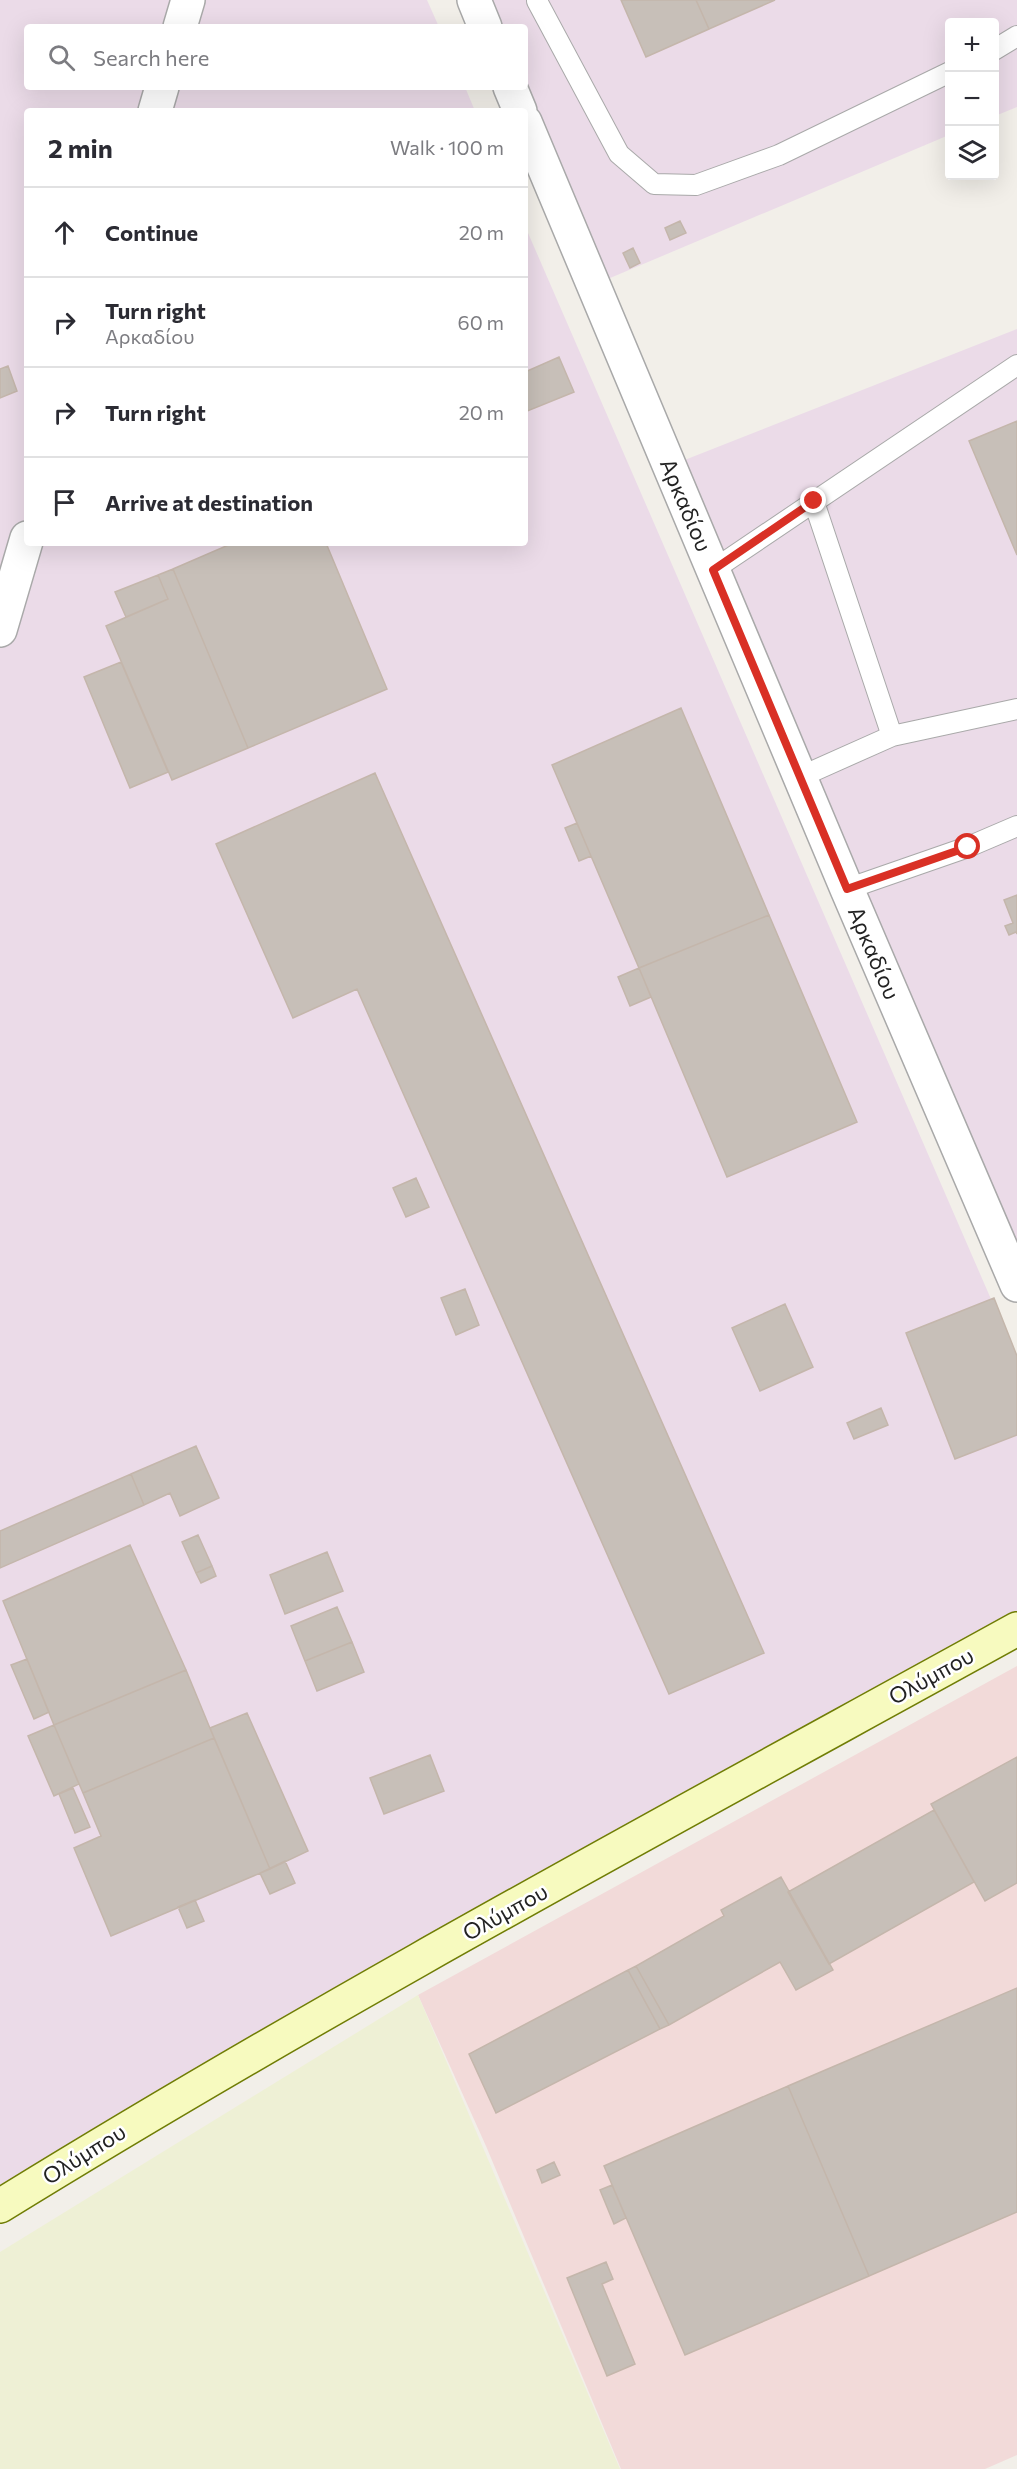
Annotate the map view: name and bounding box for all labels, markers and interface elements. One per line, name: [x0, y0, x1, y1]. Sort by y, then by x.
map controls: [945, 18, 999, 180]
button: +: [945, 18, 999, 72]
search box: [24, 24, 528, 90]
icon: search: [45, 41, 78, 74]
text: Search here: [93, 44, 209, 71]
button: −: [945, 72, 999, 126]
button: layers: [945, 126, 999, 180]
text: 2 min: [48, 132, 113, 163]
text: Walk · 100 m: [390, 135, 504, 159]
icon: ahead: [48, 216, 81, 249]
text: Continue: [105, 219, 198, 246]
text: 20 m: [459, 220, 504, 244]
text: Turn right: [105, 297, 206, 324]
icon: right: [48, 306, 81, 339]
text: 60 m: [458, 310, 504, 334]
text: Αρκαδίου: [105, 324, 195, 348]
icon: right: [48, 396, 81, 429]
text: Turn right: [105, 399, 206, 426]
text: 20 m: [459, 400, 504, 424]
street label: Αρκαδίου: [655, 454, 718, 555]
icon: arrive: [48, 486, 81, 519]
route end: [800, 487, 826, 513]
text: Arrive at destination: [105, 489, 313, 516]
route start: [954, 833, 980, 859]
street label: Αρκαδίου: [843, 902, 906, 1003]
street label: Ολύμπου: [884, 1641, 978, 1710]
street label: Ολύμπου: [458, 1877, 552, 1946]
street label: Ολύμπου: [37, 2118, 130, 2190]

